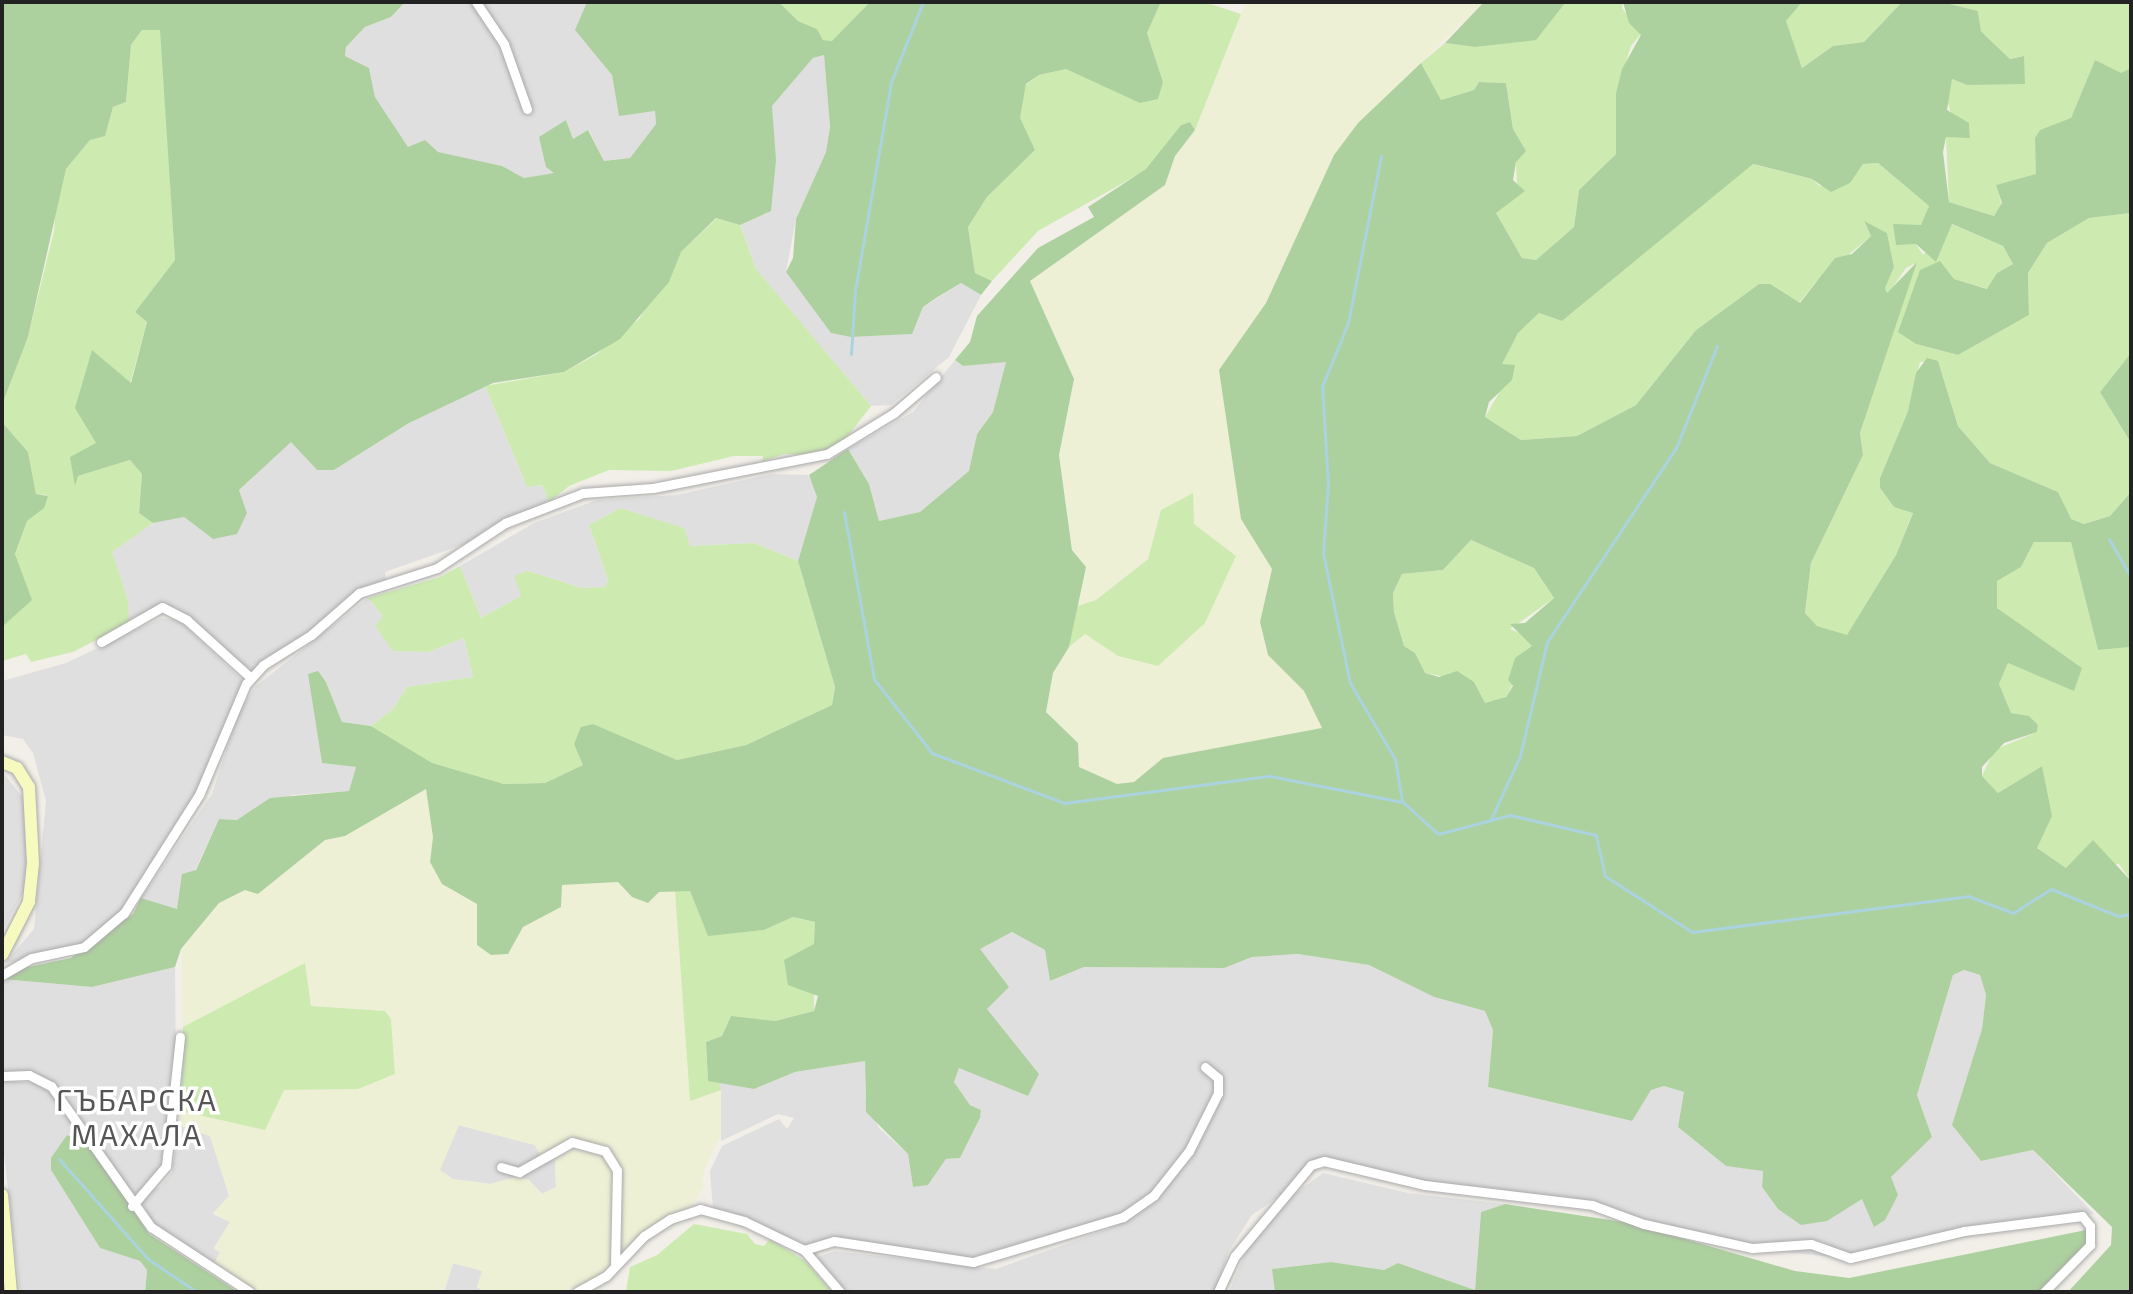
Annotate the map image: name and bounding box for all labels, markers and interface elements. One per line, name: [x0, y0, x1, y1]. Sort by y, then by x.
district label: ГЪБАРСКА МАХАЛА: [56, 1081, 218, 1152]

